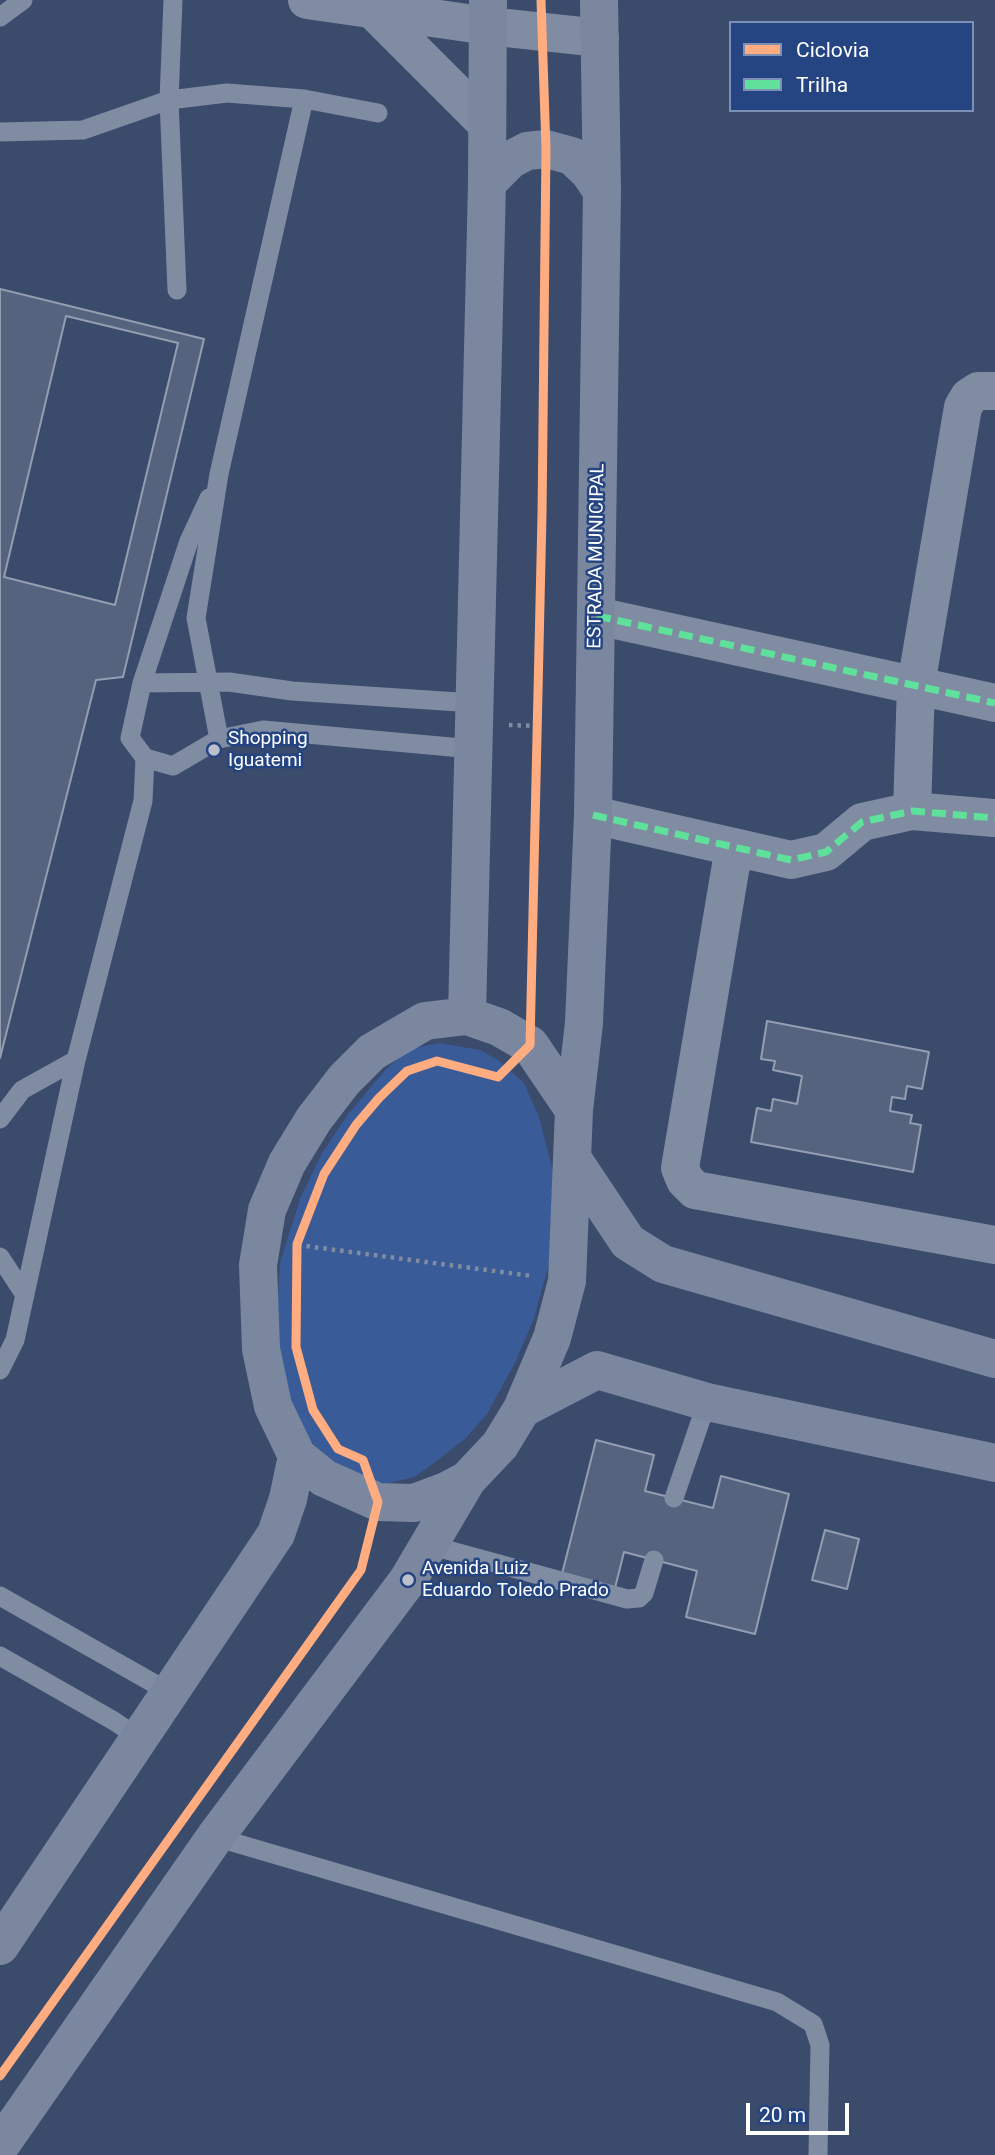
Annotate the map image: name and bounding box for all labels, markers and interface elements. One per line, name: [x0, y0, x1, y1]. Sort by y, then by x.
legend: [729, 21, 974, 112]
text: Ciclovia: [796, 38, 869, 62]
text: Trilha: [796, 73, 848, 97]
street label: ESTRADA MUNICIPAL: [584, 463, 610, 649]
place label: Shopping Iguatemi: [228, 728, 308, 772]
marker: Shopping Iguatemi: [206, 742, 222, 758]
place label: Avenida Luiz Eduardo Toledo Prado: [422, 1558, 609, 1602]
marker: Avenida Luiz Eduardo Toledo Prado: [400, 1572, 416, 1588]
scale bar: [750, 2088, 853, 2132]
text: 20 m: [759, 2103, 806, 2127]

